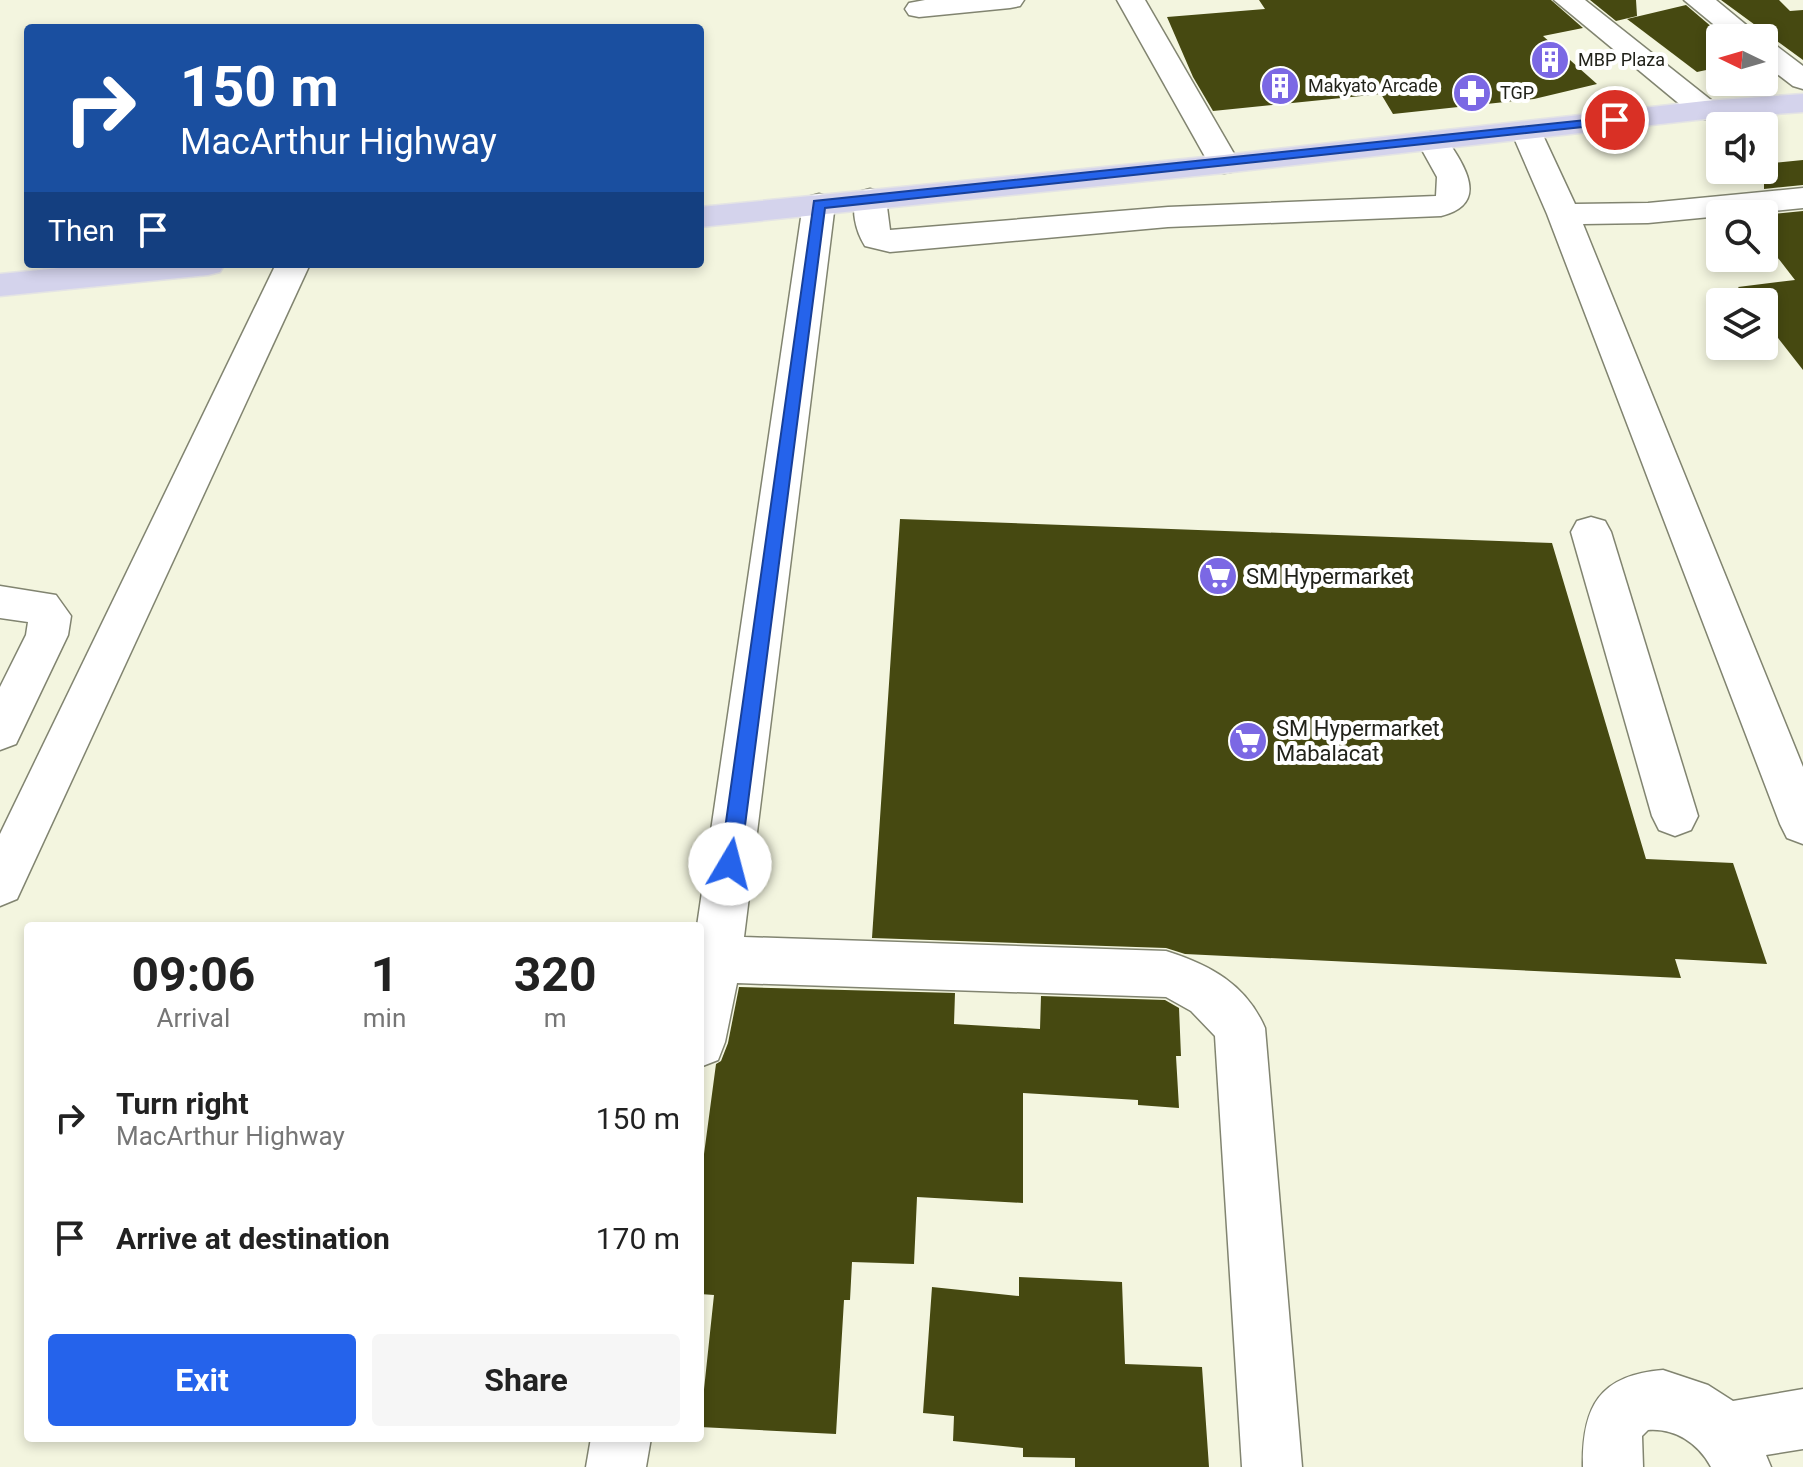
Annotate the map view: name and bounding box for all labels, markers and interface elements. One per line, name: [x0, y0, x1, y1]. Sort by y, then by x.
north arrow: [1706, 24, 1778, 96]
map controls: [1706, 24, 1778, 360]
building icon: MBP Plaza: [1529, 39, 1571, 81]
place label: MBP Plaza: [1578, 49, 1665, 70]
text: 150 m: [180, 54, 339, 120]
icon: right: [48, 56, 152, 160]
building icon: Makyato Arcade: [1259, 65, 1301, 107]
pharmacy icon: TGP: [1451, 72, 1493, 114]
place label: Makyato Arcade: [1308, 75, 1438, 96]
place label: TGP: [1500, 82, 1534, 103]
pin: [1581, 86, 1649, 154]
icon: arrive: [1593, 98, 1637, 142]
button: sound: [1706, 112, 1778, 184]
text: MacArthur Highway: [180, 121, 497, 163]
button: search: [1706, 200, 1778, 272]
icon: arrive: [131, 208, 175, 252]
text: Then: [48, 213, 115, 248]
button: layers: [1706, 288, 1778, 360]
supermarket icon: SM Hypermarket: [1197, 555, 1239, 597]
place label: SM Hypermarket: [1246, 564, 1410, 589]
place label: SM Hypermarket Mabalacat: [1276, 716, 1440, 766]
supermarket icon: SM Hypermarket Mabalacat: [1227, 720, 1269, 762]
position arrow: [688, 822, 772, 906]
text: 09:06: [132, 946, 255, 1003]
text: 1: [371, 946, 398, 1003]
text: 320: [514, 946, 596, 1003]
text: Arrival: [157, 1003, 230, 1033]
text: min: [363, 1003, 406, 1033]
text: m: [544, 1003, 567, 1033]
text: Turn right: [116, 1086, 249, 1121]
icon: right: [48, 1096, 92, 1140]
text: 150 m: [596, 1101, 680, 1136]
text: MacArthur Highway: [116, 1121, 345, 1151]
icon: arrive: [48, 1216, 92, 1260]
text: Arrive at destination: [116, 1221, 390, 1256]
text: 170 m: [596, 1221, 680, 1256]
button: Exit: [48, 1334, 356, 1426]
button: Share: [372, 1334, 680, 1426]

